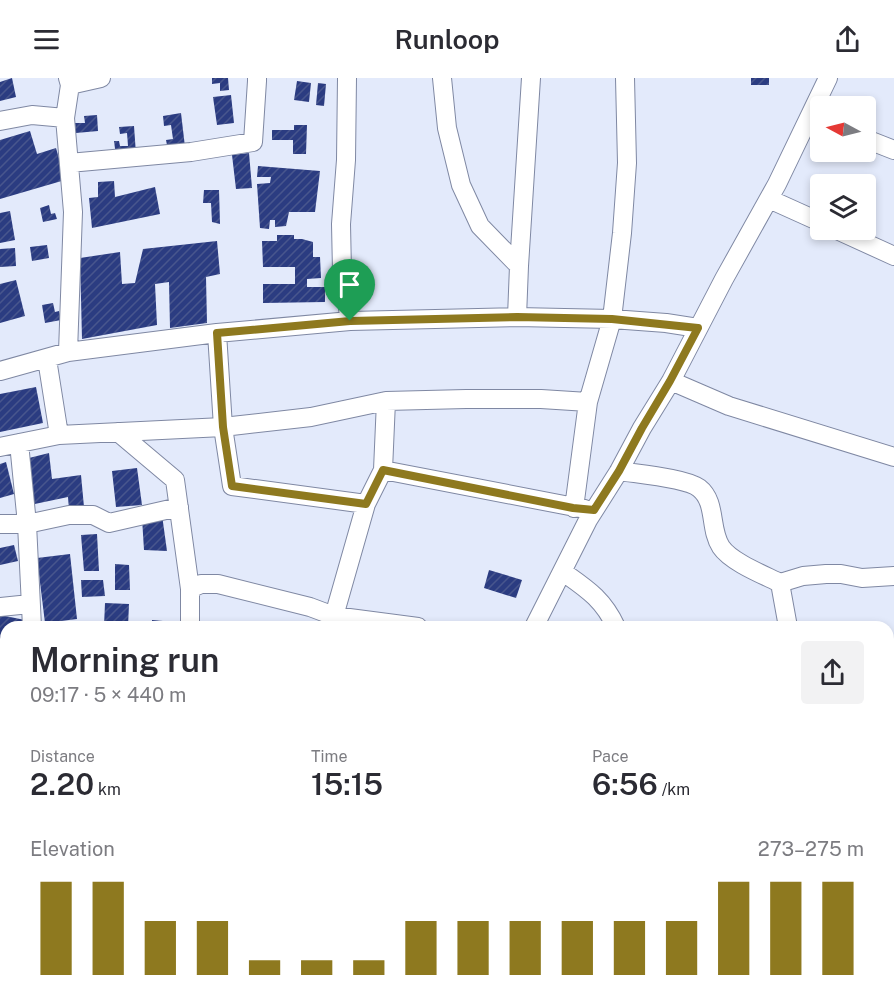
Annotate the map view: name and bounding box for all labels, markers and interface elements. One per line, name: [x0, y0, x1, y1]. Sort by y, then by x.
icon: menu: [30, 23, 63, 56]
text: Runloop: [394, 23, 500, 55]
icon: share: [831, 23, 864, 56]
north arrow: [810, 96, 876, 162]
map controls: [810, 96, 876, 240]
button: layers: [810, 174, 876, 240]
pin: [324, 259, 375, 321]
icon: arrive: [333, 268, 366, 301]
text: Morning run: [30, 641, 219, 679]
button: share: [801, 641, 864, 704]
text: 09:17 · 5 × 440 m: [30, 683, 186, 707]
text: Distance: [30, 747, 95, 766]
text: Time: [311, 747, 347, 766]
text: Pace: [592, 747, 629, 766]
text: 2.20: [30, 766, 94, 802]
text: 15:15: [311, 766, 383, 802]
text: 6:56: [592, 766, 658, 802]
text: km: [94, 780, 121, 799]
text: /km: [658, 780, 690, 799]
text: Elevation: [30, 837, 115, 861]
text: 273–275 m: [758, 837, 864, 861]

